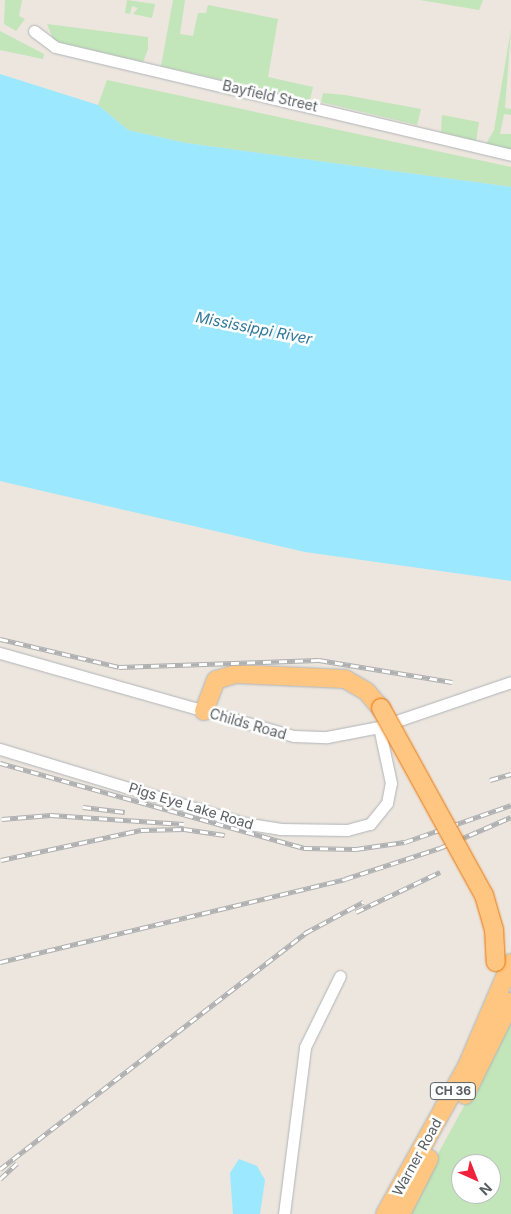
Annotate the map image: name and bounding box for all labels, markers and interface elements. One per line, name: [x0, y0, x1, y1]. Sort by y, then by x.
street label: Bayfield Street: [221, 77, 319, 115]
water label: Mississippi River: [194, 308, 314, 348]
street label: Childs Road: [208, 705, 288, 743]
street label: Pigs Eye Lake Road: [127, 779, 255, 833]
road number: CH 36: [429, 1082, 477, 1100]
street label: Warner Road: [389, 1115, 445, 1199]
north arrow: [451, 1154, 501, 1204]
text: N: [476, 1180, 496, 1199]

